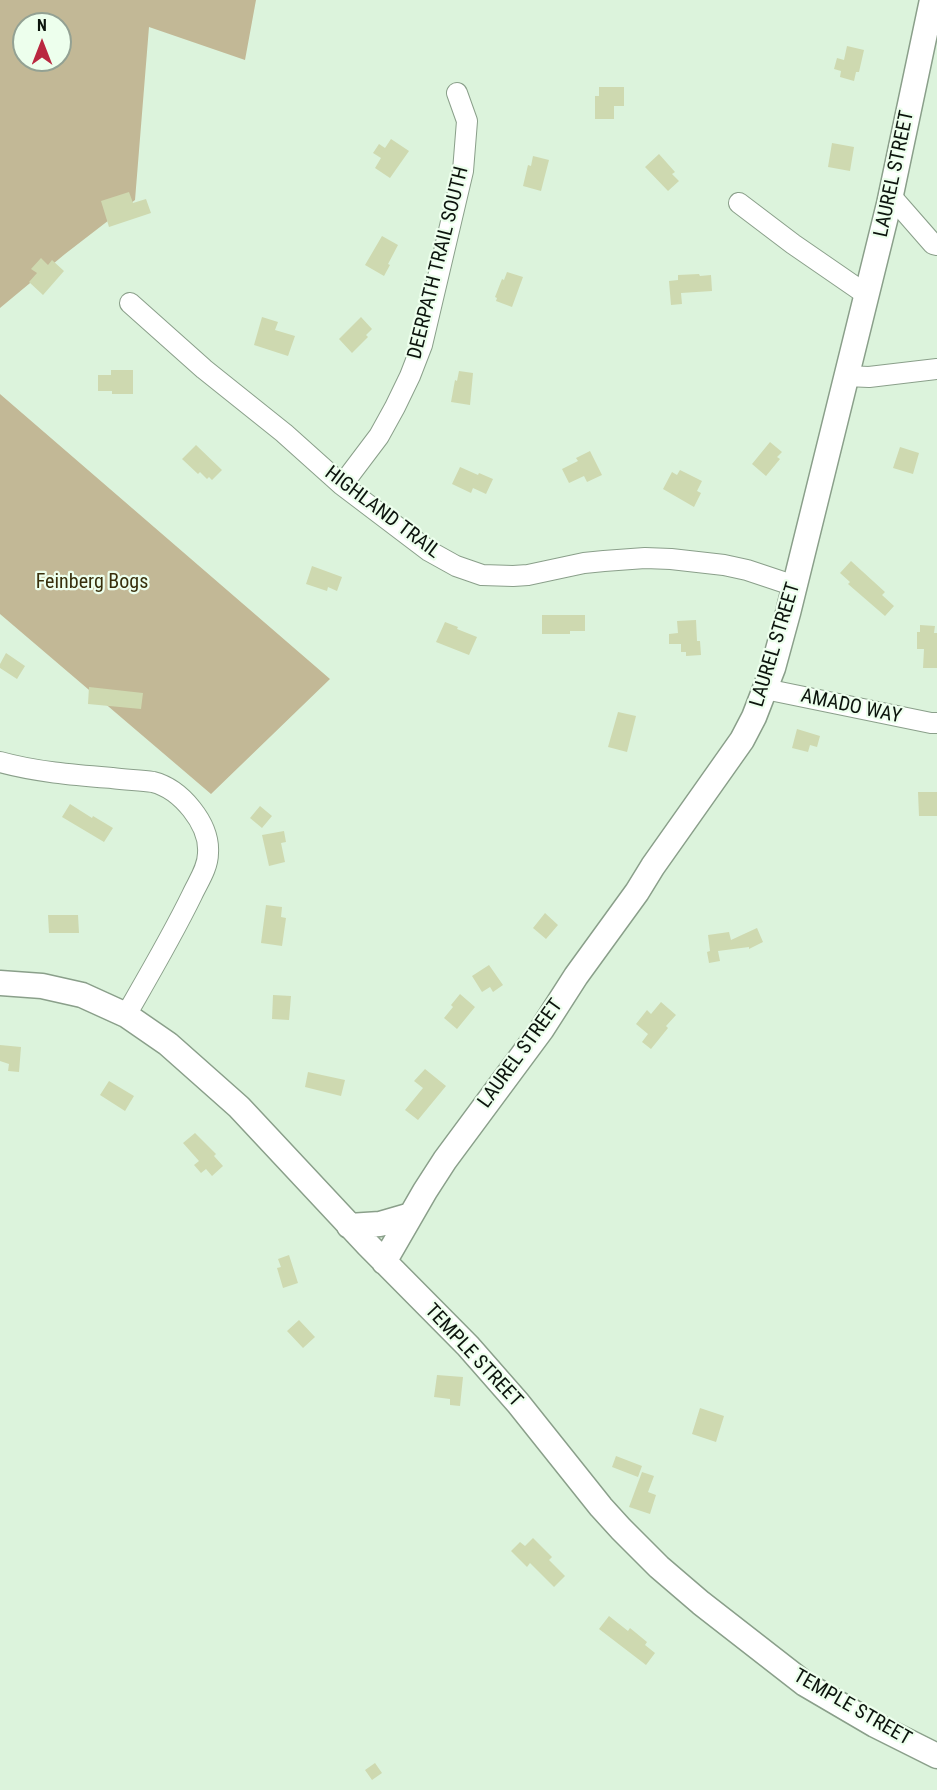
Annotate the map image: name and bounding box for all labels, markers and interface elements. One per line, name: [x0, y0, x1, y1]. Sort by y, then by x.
north arrow: [12, 12, 72, 72]
text: N: [37, 16, 47, 35]
street label: LAUREL STREET: [870, 108, 920, 240]
street label: DEERPATH TRAIL SOUTH: [403, 164, 475, 362]
street label: HIGHLAND TRAIL: [320, 462, 444, 564]
park label: Feinberg Bogs: [36, 571, 148, 595]
street label: LAUREL STREET: [746, 580, 806, 710]
street label: AMADO WAY: [798, 685, 904, 729]
street label: LAUREL STREET: [473, 995, 569, 1113]
street label: TEMPLE STREET: [419, 1299, 527, 1413]
street label: TEMPLE STREET: [789, 1664, 915, 1752]

